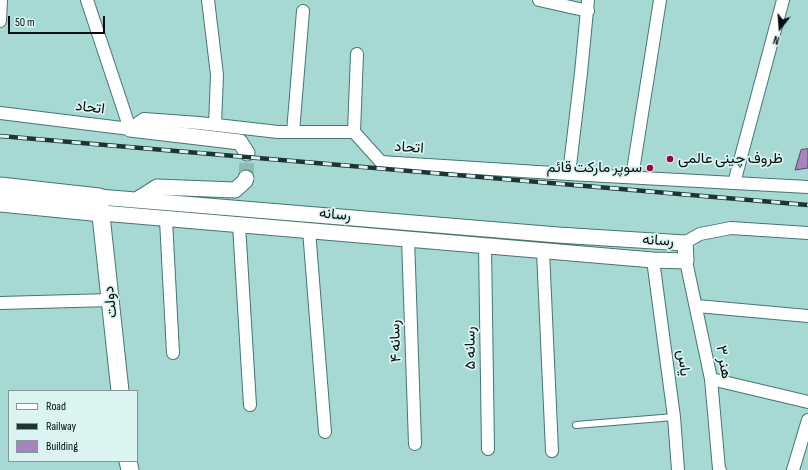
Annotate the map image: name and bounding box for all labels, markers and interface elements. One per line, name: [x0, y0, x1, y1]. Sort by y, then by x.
scale bar: [10, 8, 107, 34]
north arrow: [760, 8, 800, 48]
text: 50 m: [15, 15, 35, 30]
text: N: [772, 33, 781, 47]
street label: اتحاد: [74, 97, 106, 119]
street label: اتحاد: [394, 138, 424, 158]
place label: ظروف چینی عالمی: [678, 150, 783, 168]
marker: ظروف چینی عالمی: [665, 154, 675, 164]
place label: سوپر مارکت قائم: [547, 159, 642, 177]
marker: سوپر مارکت قائم: [645, 163, 655, 173]
street label: رسانه: [318, 205, 352, 225]
street label: رسانه: [642, 231, 674, 251]
street label: دولت: [100, 285, 122, 319]
street label: رسانه ۴: [386, 319, 406, 363]
street label: رسانه ۵: [462, 326, 480, 370]
street label: هنر ۳: [711, 344, 735, 380]
street label: یاس: [672, 349, 694, 377]
legend: [8, 390, 138, 462]
text: Road: [46, 399, 66, 414]
text: Railway: [46, 419, 76, 434]
text: Building: [46, 439, 78, 454]

